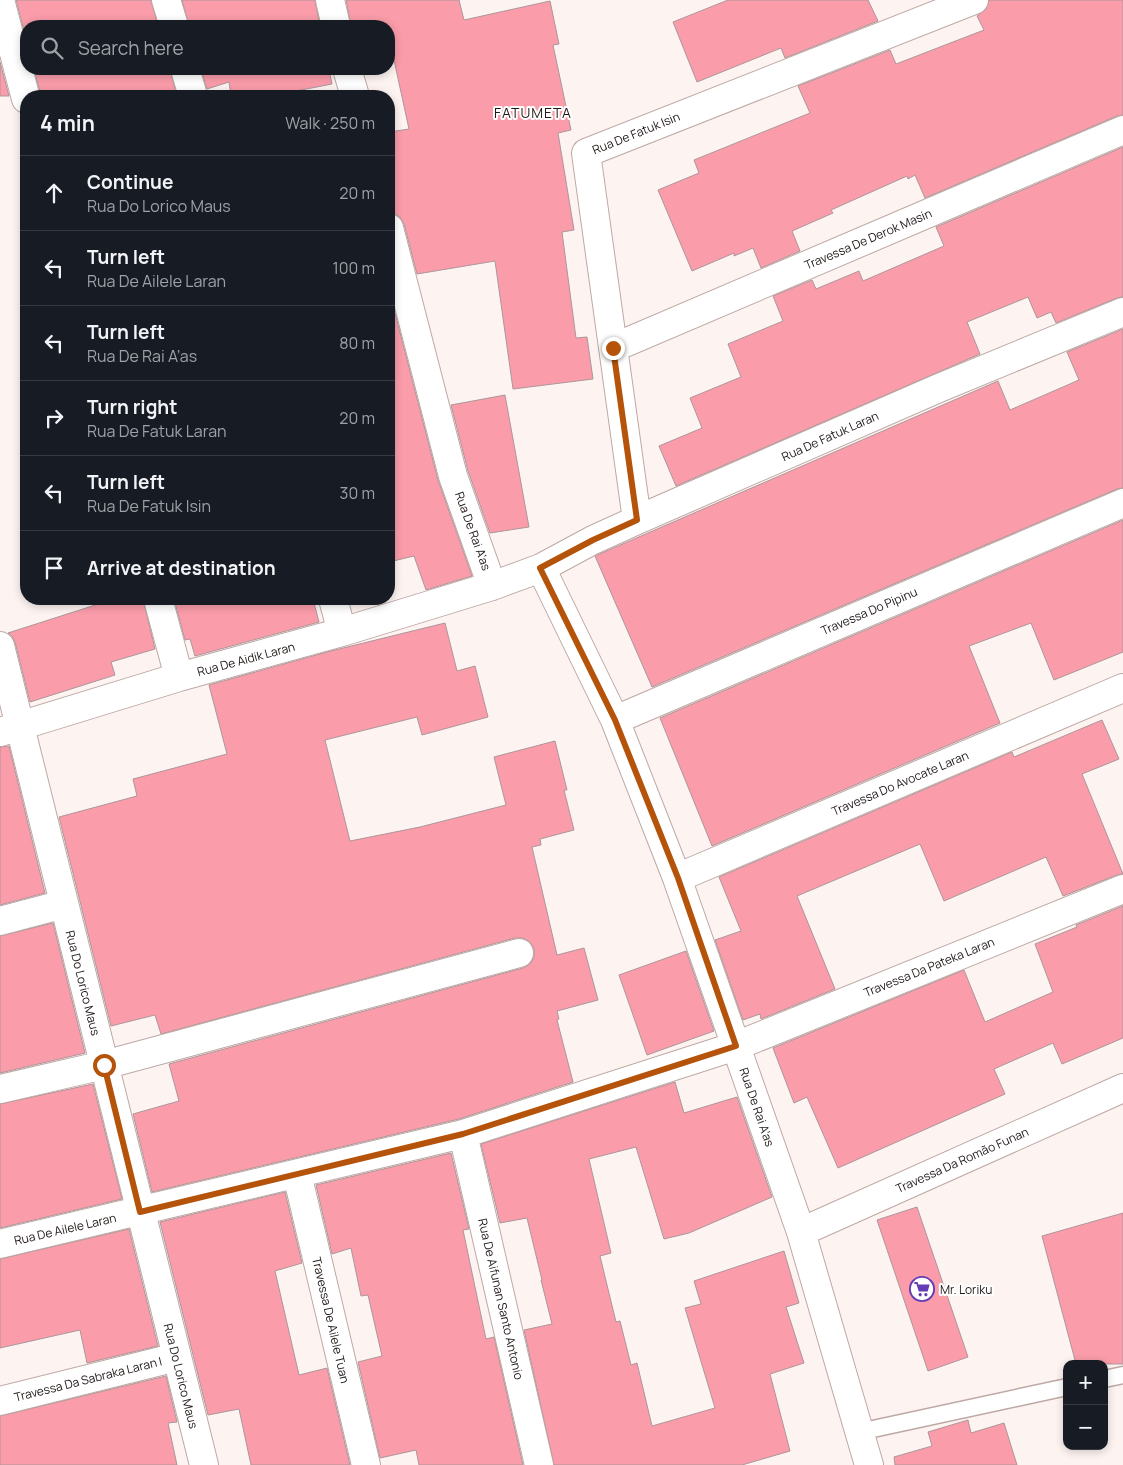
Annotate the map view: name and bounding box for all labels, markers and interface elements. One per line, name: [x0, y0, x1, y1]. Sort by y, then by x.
search box: [20, 20, 395, 75]
icon: search: [38, 34, 66, 62]
text: Search here: [78, 35, 184, 61]
district label: FATUMETA: [494, 103, 572, 122]
street label: Rua De Fatuk Isin: [590, 108, 682, 158]
text: 4 min: [40, 109, 95, 137]
text: Walk · 250 m: [285, 112, 375, 134]
text: Continue: [87, 169, 173, 195]
icon: ahead: [40, 179, 68, 207]
text: 20 m: [339, 182, 375, 204]
text: Rua Do Lorico Maus: [87, 195, 231, 217]
street label: Travessa De Derok Masin: [802, 204, 934, 274]
text: Turn left: [87, 244, 165, 270]
icon: left: [40, 254, 68, 282]
text: 100 m: [332, 257, 375, 279]
text: Rua De Ailele Laran: [87, 270, 226, 292]
text: Turn left: [87, 319, 165, 345]
icon: left: [40, 329, 68, 357]
text: 80 m: [339, 332, 375, 354]
route end: [602, 337, 625, 360]
text: Rua De Rai A’as: [87, 345, 197, 367]
text: Turn right: [87, 394, 177, 420]
icon: right: [40, 404, 68, 432]
text: 20 m: [339, 407, 375, 429]
street label: Rua De Fatuk Laran: [779, 407, 881, 465]
text: Rua De Fatuk Laran: [87, 420, 227, 442]
text: Turn left: [87, 469, 165, 495]
icon: left: [40, 479, 68, 507]
text: 30 m: [340, 482, 375, 504]
street label: Rua De Rai A’as: [451, 489, 495, 573]
text: Rua De Fatuk Isin: [87, 495, 211, 517]
icon: arrive: [40, 554, 68, 582]
text: Arrive at destination: [87, 555, 276, 581]
street label: Travessa Do Pipinu: [818, 583, 920, 639]
street label: Rua De Aidik Laran: [195, 638, 297, 680]
street label: Travessa Do Avocate Laran: [829, 746, 971, 820]
street label: Rua Do Lorico Maus: [62, 929, 104, 1037]
street label: Travessa Da Pateka Laran: [861, 933, 997, 1001]
route start: [93, 1054, 116, 1077]
street label: Rua De Rai A’as: [736, 1065, 778, 1149]
street label: Travessa Da Romão Funan: [893, 1123, 1031, 1197]
street label: Rua De Ailele Laran: [12, 1209, 118, 1249]
street label: Rua De Aifunan Santo Antonio: [474, 1217, 528, 1381]
street label: Travessa De Ailele Tuan: [308, 1255, 354, 1385]
supermarket icon: Mr. Loriku: [909, 1276, 935, 1302]
place label: Mr. Loriku: [940, 1281, 992, 1298]
street label: Rua Do Lorico Maus: [160, 1322, 202, 1430]
street label: Travessa Da Sabraka Laran I: [12, 1352, 164, 1406]
map controls: [1063, 1360, 1108, 1450]
button: +: [1063, 1360, 1108, 1405]
button: −: [1063, 1405, 1108, 1450]

